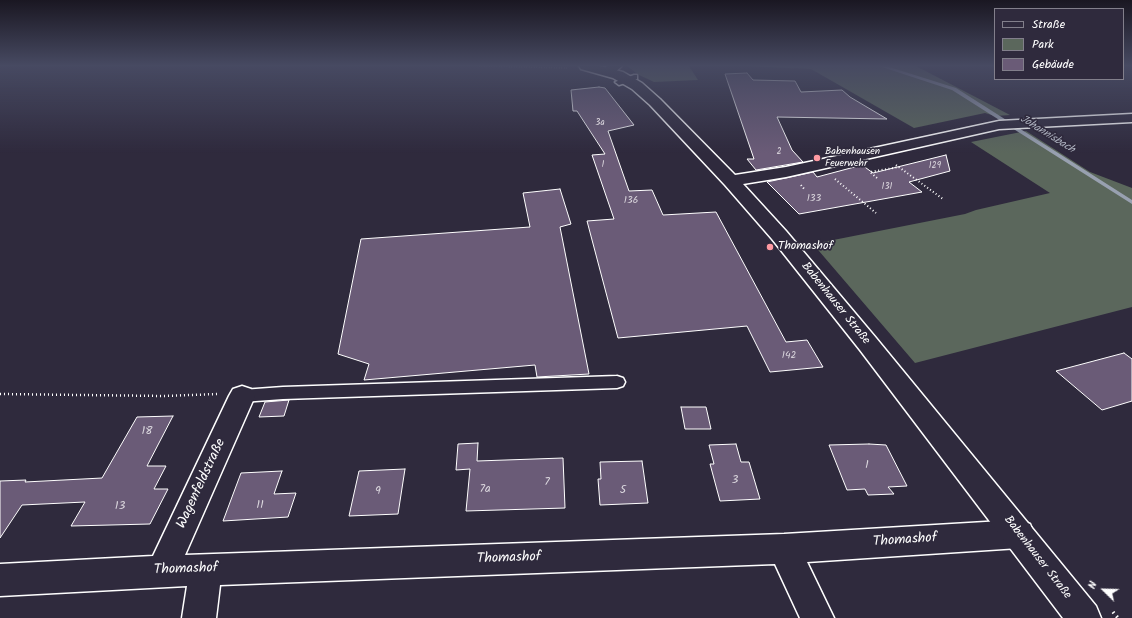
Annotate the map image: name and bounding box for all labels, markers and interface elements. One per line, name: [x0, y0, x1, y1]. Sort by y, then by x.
legend: [994, 8, 1124, 80]
text: Straße: [1032, 15, 1065, 34]
text: Park: [1032, 35, 1054, 54]
text: Gebäude: [1032, 55, 1074, 74]
water label: Johannisbach: [1017, 113, 1077, 157]
house number: 3a: [595, 118, 605, 128]
place label: Babenhausen Feuerwehr: [825, 146, 880, 170]
house number: 2: [776, 147, 782, 157]
marker: Babenhausen Feuerwehr: [812, 153, 822, 163]
house number: 1: [602, 160, 604, 170]
house number: 129: [929, 161, 941, 171]
house number: 131: [882, 182, 892, 192]
house number: 133: [807, 193, 821, 205]
house number: 136: [624, 195, 638, 207]
place label: Thomashof: [778, 240, 833, 254]
marker: Thomashof: [765, 242, 775, 252]
street label: Babenhauser Straße: [797, 260, 873, 348]
house number: 142: [782, 350, 796, 362]
house number: 18: [142, 425, 152, 439]
street label: Wagenfeldstraße: [174, 437, 230, 531]
house number: 1: [865, 459, 869, 473]
house number: 3: [732, 474, 738, 488]
house number: 7: [544, 476, 550, 490]
house number: 7a: [479, 483, 491, 497]
house number: 5: [620, 484, 626, 498]
house number: 9: [375, 485, 381, 499]
house number: 11: [256, 499, 264, 513]
house number: 13: [115, 500, 125, 514]
street label: Babenhauser Straße: [1000, 514, 1074, 602]
street label: Thomashof: [872, 530, 938, 552]
street label: Thomashof: [477, 549, 541, 569]
street label: Thomashof: [154, 560, 218, 580]
north arrow: [1084, 570, 1124, 610]
text: N: [1083, 579, 1103, 592]

